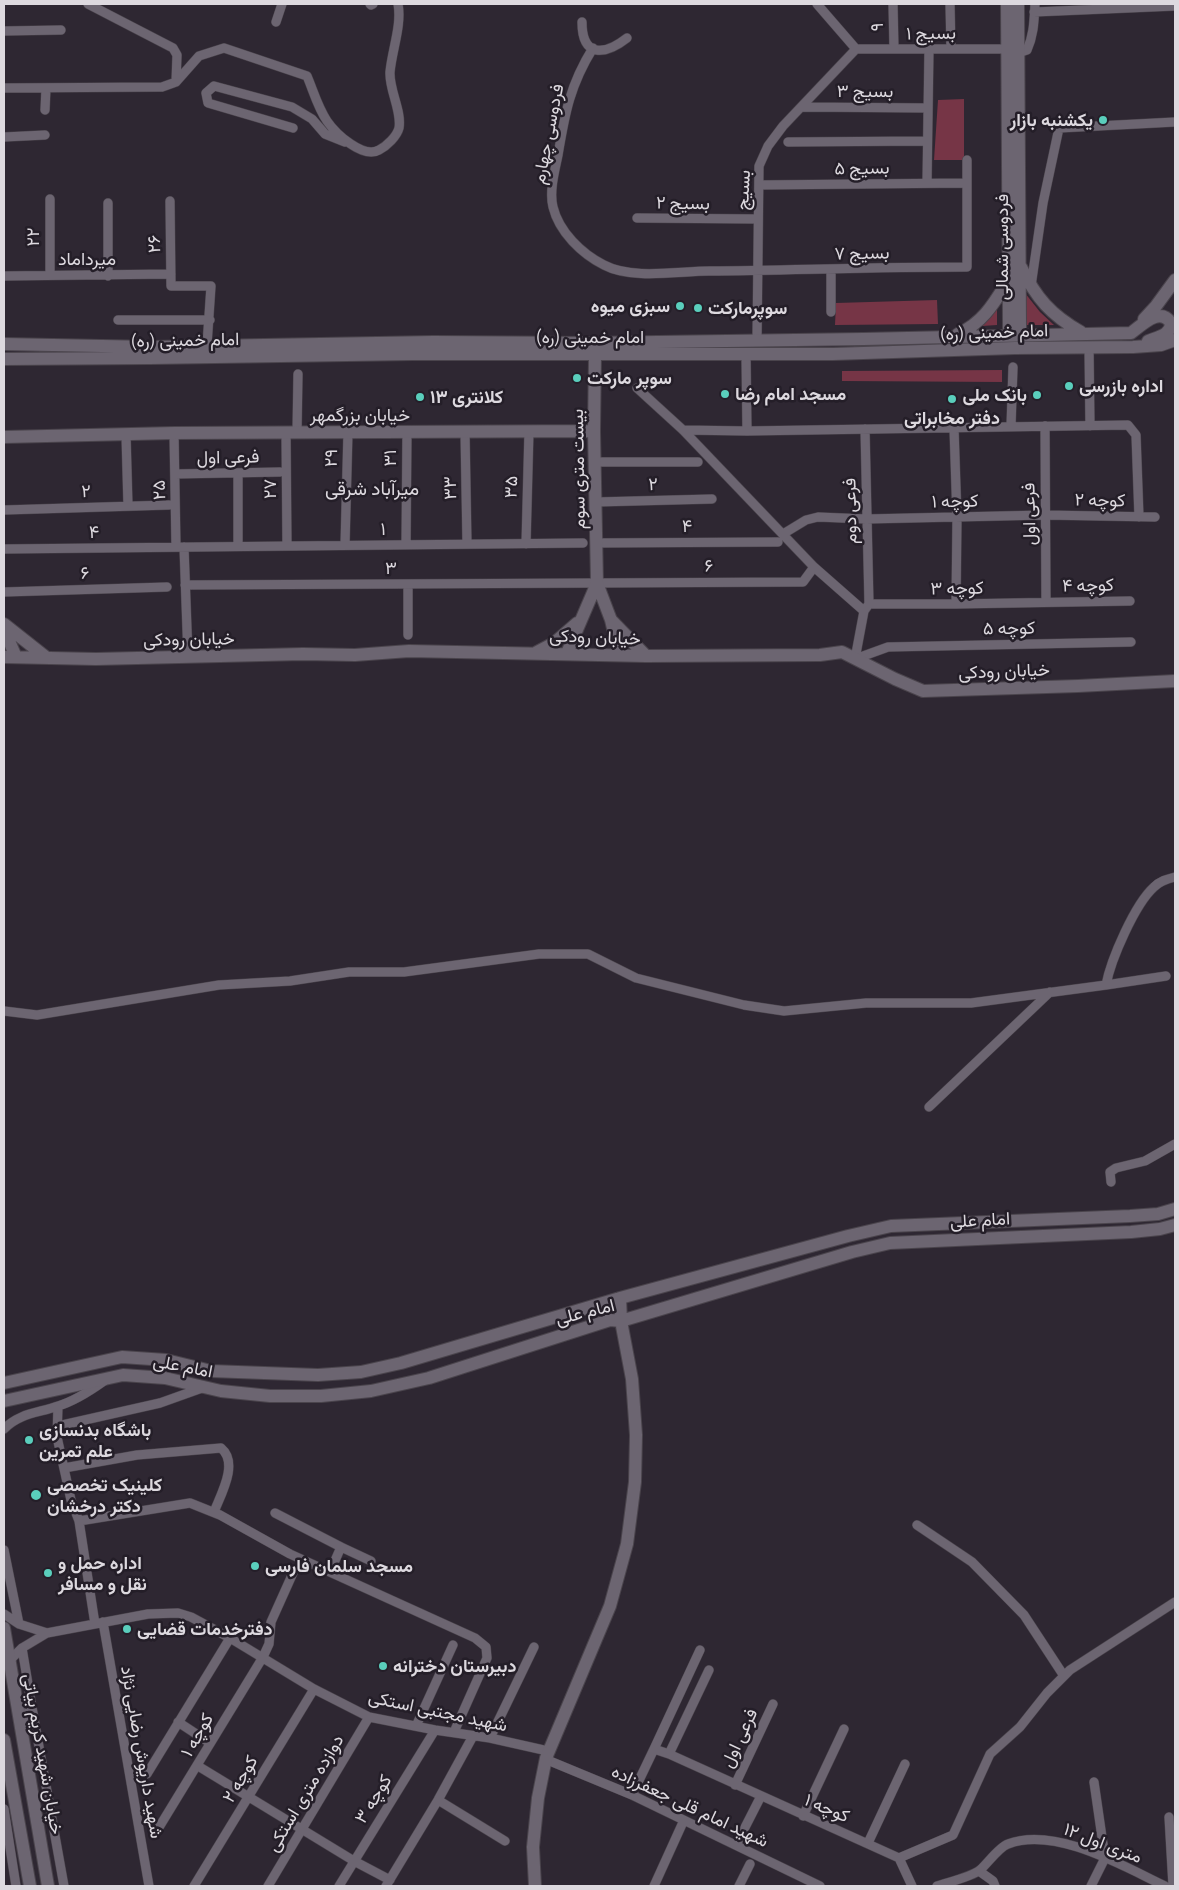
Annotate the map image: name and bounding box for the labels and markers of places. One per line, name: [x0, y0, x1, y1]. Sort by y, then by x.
place label: یکشنبه بازار: [1010, 109, 1093, 131]
marker: یکشنبه بازار: [1097, 114, 1109, 126]
place label: سبزی میوه: [591, 295, 670, 317]
place label: سوپرمارکت: [708, 297, 787, 319]
marker: سبزی میوه: [674, 300, 686, 312]
marker: سوپرمارکت: [692, 302, 704, 314]
place label: سوپر مارکت: [587, 367, 672, 389]
marker: سوپر مارکت: [571, 372, 583, 384]
place label: اداره بازرسی: [1079, 375, 1163, 397]
marker: اداره بازرسی: [1063, 380, 1075, 392]
place label: مسجد امام رضا: [735, 383, 846, 405]
place label: بانک ملی: [963, 384, 1027, 406]
place label: کلانتری ۱۳: [430, 386, 503, 408]
marker: مسجد امام رضا: [719, 388, 731, 400]
marker: بانک ملی: [1031, 389, 1043, 401]
marker: کلانتری ۱۳: [414, 391, 426, 403]
marker: دفتر مخابراتی: [946, 393, 958, 405]
place label: دفتر مخابراتی: [904, 407, 1000, 429]
place label: باشگاه بدنسازی علم تمرین: [39, 1419, 151, 1462]
marker: باشگاه بدنسازی علم تمرین: [23, 1434, 35, 1446]
place label: کلینیک تخصصی دکتر درخشان: [47, 1474, 162, 1516]
marker: کلینیک تخصصی دکتر درخشان: [29, 1488, 43, 1502]
place label: اداره حمل و نقل و مسافر: [58, 1552, 147, 1595]
place label: مسجد سلمان فارسی: [265, 1555, 413, 1577]
marker: مسجد سلمان فارسی: [249, 1560, 261, 1572]
marker: اداره حمل و نقل و مسافر: [42, 1567, 54, 1579]
place label: دفترخدمات قضایی: [137, 1618, 273, 1640]
marker: دفترخدمات قضایی: [121, 1623, 133, 1635]
place label: دبیرستان دخترانه: [393, 1655, 516, 1677]
marker: دبیرستان دخترانه: [377, 1660, 389, 1672]

